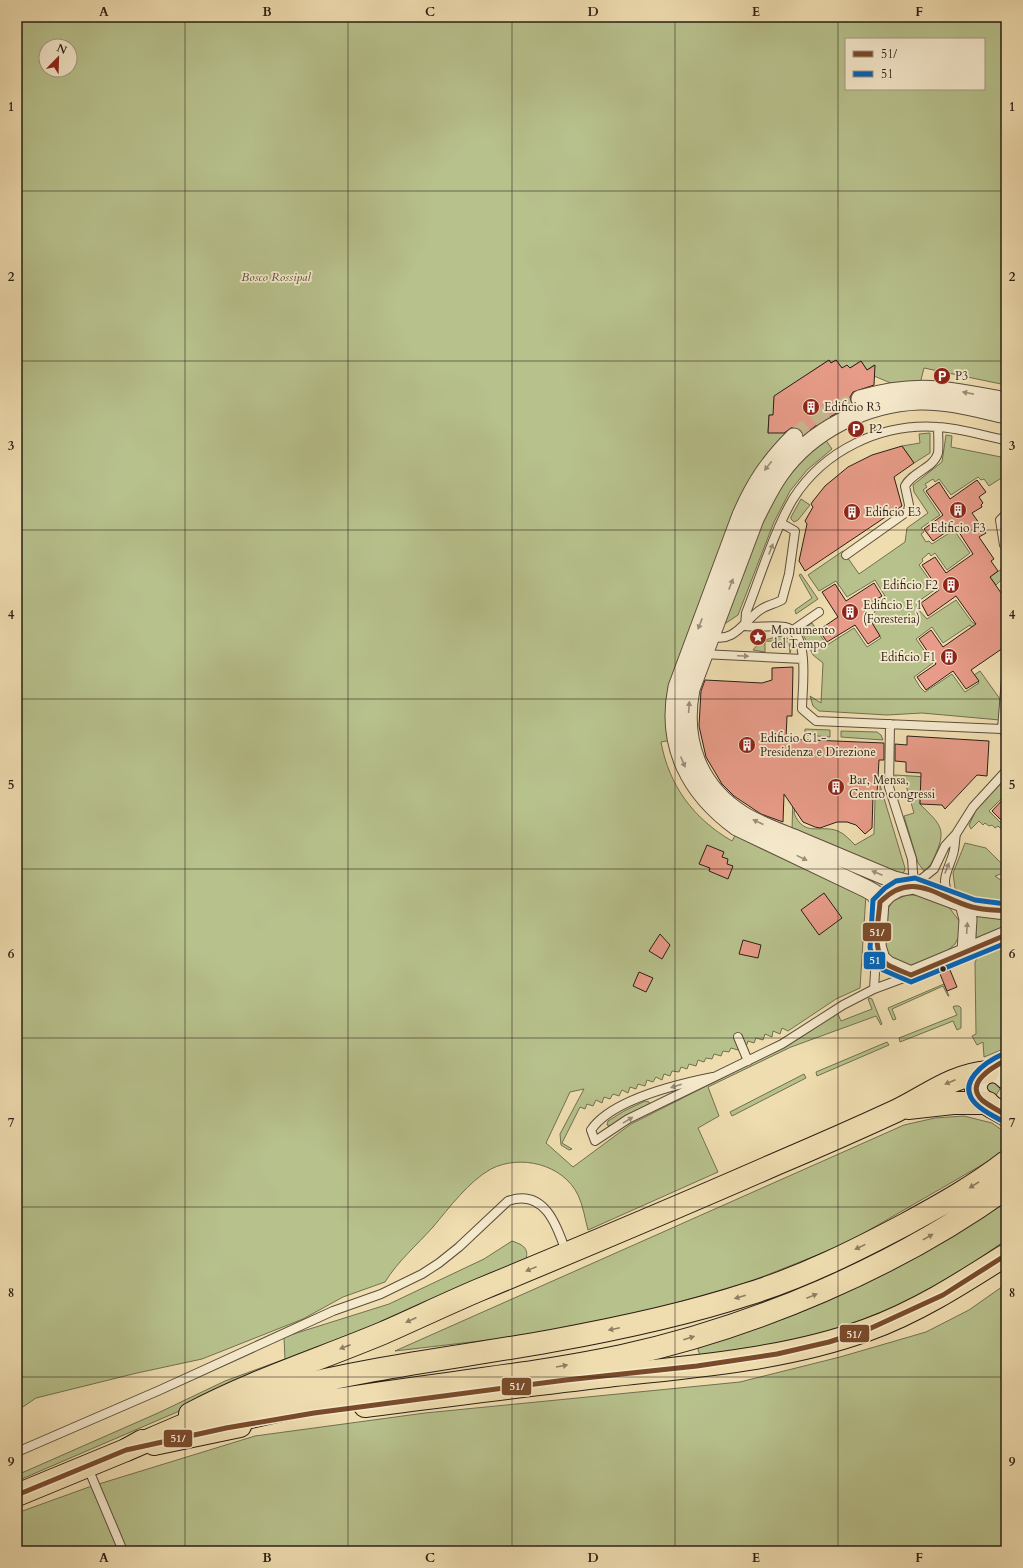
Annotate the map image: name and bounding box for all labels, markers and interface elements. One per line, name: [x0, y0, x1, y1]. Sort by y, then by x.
text: A: [99, 3, 109, 21]
text: B: [262, 3, 272, 21]
text: C: [425, 3, 435, 21]
text: D: [587, 3, 599, 21]
text: E: [752, 3, 760, 21]
text: F: [915, 3, 923, 21]
north arrow: [38, 38, 78, 78]
legend: [845, 38, 985, 90]
text: N: [54, 40, 69, 58]
text: 51/: [881, 46, 897, 62]
text: 51: [881, 66, 893, 82]
text: 1: [8, 98, 14, 116]
text: 1: [1009, 98, 1015, 116]
text: 2: [8, 268, 15, 286]
text: 2: [1009, 268, 1016, 286]
park label: Bosco Rossipal: [241, 269, 311, 285]
parking icon: P3: [932, 366, 952, 386]
place label: P3: [955, 368, 968, 384]
one-way arrow: [962, 390, 974, 396]
building icon: Edificio R3: [801, 397, 821, 417]
place label: Edificio R3: [824, 399, 881, 415]
parking icon: P2: [846, 419, 866, 439]
place label: P2: [869, 421, 882, 437]
text: 3: [8, 437, 15, 455]
text: 3: [1009, 437, 1016, 455]
one-way arrow: [764, 461, 772, 472]
building icon: Edificio F3: [948, 500, 968, 520]
building icon: Edificio E3: [842, 502, 862, 522]
place label: Edificio E3: [865, 504, 921, 520]
place label: Edificio F3: [930, 520, 986, 536]
one-way arrow: [768, 543, 774, 555]
building icon: Edificio F2: [941, 575, 961, 595]
place label: Edificio F2: [883, 577, 938, 593]
one-way arrow: [728, 578, 734, 590]
place label: Edificio E 1 (Foresteria): [863, 597, 922, 627]
building icon: Edificio E 1 (Foresteria): [840, 602, 860, 622]
text: 4: [8, 606, 15, 624]
text: 4: [1009, 606, 1016, 624]
one-way arrow: [697, 618, 703, 630]
place label: Monumento del Tempo: [771, 622, 835, 652]
place icon: Monumento del Tempo: [748, 627, 768, 647]
building icon: Edificio F1: [939, 647, 959, 667]
place label: Edificio F1: [881, 649, 936, 665]
one-way arrow: [737, 653, 750, 659]
one-way arrow: [685, 701, 692, 713]
place label: Edificio C1 - Presidenza e Direzione: [760, 730, 876, 760]
building icon: Edificio C1 - Presidenza e Direzione: [737, 735, 757, 755]
one-way arrow: [680, 756, 686, 767]
place label: Bar, Mensa, Centro congressi: [849, 772, 936, 802]
text: 5: [8, 776, 14, 794]
text: 5: [1009, 776, 1015, 794]
building icon: Bar, Mensa, Centro congressi: [826, 777, 846, 797]
one-way arrow: [752, 819, 763, 825]
one-way arrow: [796, 855, 808, 861]
one-way arrow: [945, 861, 951, 873]
one-way arrow: [871, 869, 883, 875]
line badge: 51/: [862, 922, 892, 942]
one-way arrow: [964, 922, 971, 934]
text: 51/: [869, 925, 885, 940]
text: 6: [8, 945, 15, 963]
text: 6: [1009, 945, 1016, 963]
line badge: 51: [863, 951, 886, 970]
text: 51: [869, 953, 881, 968]
unlabelled marker: [938, 964, 948, 974]
one-way arrow: [945, 1079, 956, 1085]
one-way arrow: [669, 1083, 681, 1089]
text: 7: [8, 1114, 15, 1132]
text: 7: [1009, 1114, 1016, 1132]
one-way arrow: [622, 1116, 634, 1123]
one-way arrow: [968, 1181, 980, 1188]
one-way arrow: [922, 1233, 933, 1240]
one-way arrow: [855, 1244, 866, 1250]
one-way arrow: [525, 1267, 537, 1273]
text: 8: [8, 1284, 14, 1302]
text: 8: [1009, 1284, 1015, 1302]
one-way arrow: [806, 1292, 818, 1298]
one-way arrow: [734, 1294, 746, 1300]
one-way arrow: [406, 1317, 417, 1323]
line badge: 51/: [839, 1324, 870, 1343]
one-way arrow: [608, 1326, 620, 1332]
text: 51/: [846, 1327, 862, 1342]
one-way arrow: [683, 1335, 695, 1341]
one-way arrow: [339, 1345, 351, 1351]
one-way arrow: [556, 1363, 568, 1369]
line badge: 51/: [501, 1377, 532, 1396]
text: 51/: [509, 1379, 525, 1394]
line badge: 51/: [163, 1429, 193, 1448]
text: 51/: [170, 1431, 186, 1446]
text: 9: [8, 1453, 15, 1471]
text: 9: [1009, 1453, 1016, 1471]
text: A: [99, 1549, 109, 1567]
text: B: [262, 1549, 272, 1567]
text: C: [425, 1549, 435, 1567]
text: D: [587, 1549, 599, 1567]
text: E: [752, 1549, 760, 1567]
text: F: [915, 1549, 923, 1567]

